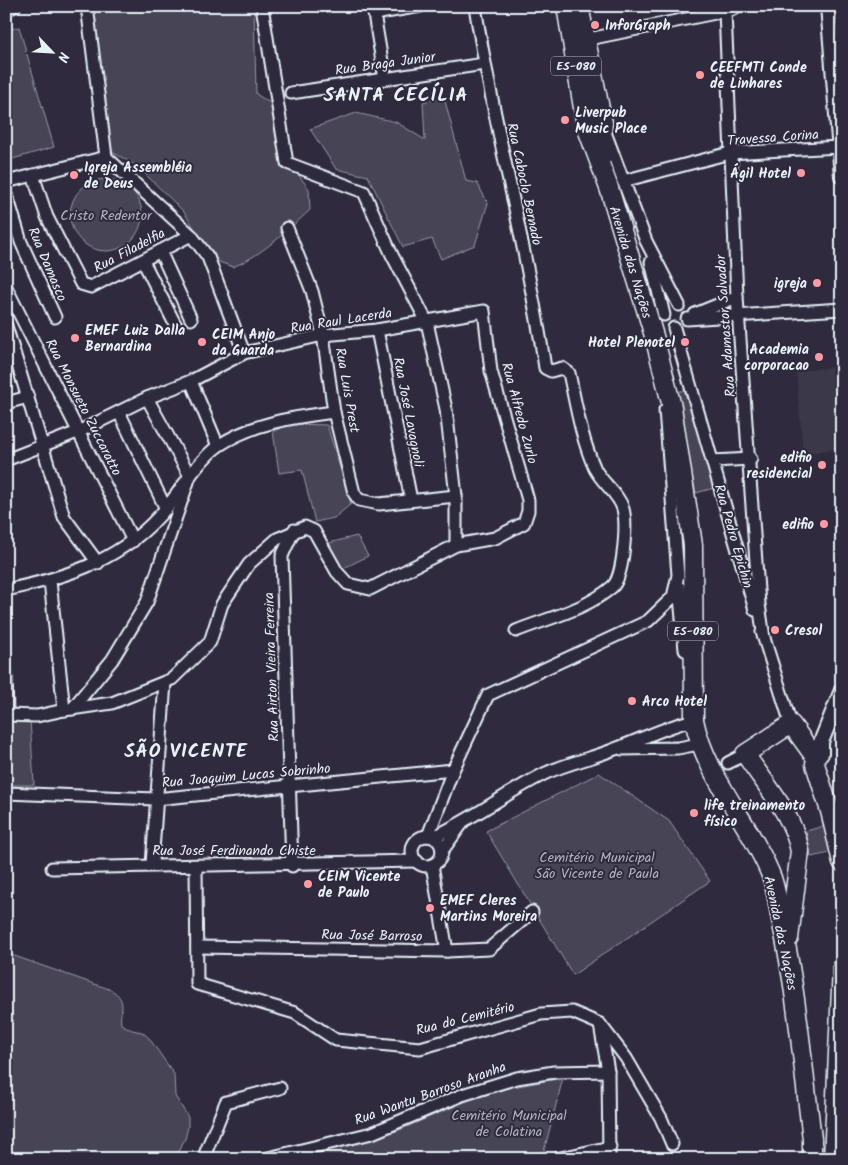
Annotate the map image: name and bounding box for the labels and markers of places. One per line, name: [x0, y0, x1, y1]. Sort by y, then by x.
place label: InforGraph: [605, 15, 671, 37]
marker: InforGraph: [589, 19, 601, 31]
place label: CEEFMTI Conde de Linhares: [710, 57, 807, 95]
marker: CEEFMTI Conde de Linhares: [694, 69, 706, 81]
place label: Liverpub Music Place: [575, 102, 647, 140]
marker: Liverpub Music Place: [559, 114, 571, 126]
place label: Igreja Assembléia de Deus: [84, 157, 192, 195]
place label: Ágil Hotel: [730, 163, 791, 185]
marker: Ágil Hotel: [795, 167, 807, 179]
marker: Igreja Assembléia de Deus: [68, 169, 80, 181]
place label: igreja: [774, 273, 807, 295]
marker: igreja: [811, 277, 823, 289]
place label: EMEF Luiz Dalla Bernardina: [85, 320, 185, 358]
place label: CEIM Anjo da Guarda: [212, 324, 276, 362]
marker: EMEF Luiz Dalla Bernardina: [69, 332, 81, 344]
place label: Hotel Plenotel: [588, 332, 675, 354]
marker: CEIM Anjo da Guarda: [196, 336, 208, 348]
marker: Hotel Plenotel: [679, 336, 691, 348]
place label: Academia corporacao: [744, 339, 810, 377]
marker: Academia corporacao: [813, 351, 825, 363]
place label: edifio residencial: [746, 447, 813, 485]
marker: edifio residencial: [816, 459, 828, 471]
place label: edifio: [782, 514, 815, 536]
marker: edifio: [818, 518, 830, 530]
place label: Cresol: [785, 620, 822, 642]
marker: Cresol: [769, 624, 781, 636]
place label: Arco Hotel: [642, 691, 707, 713]
marker: Arco Hotel: [626, 695, 638, 707]
place label: life treinamento físico: [704, 795, 806, 833]
marker: life treinamento físico: [688, 807, 700, 819]
place label: CEIM Vicente de Paulo: [318, 866, 400, 904]
marker: CEIM Vicente de Paulo: [302, 878, 314, 890]
place label: EMEF Cleres Martins Moreira: [440, 890, 537, 928]
marker: EMEF Cleres Martins Moreira: [424, 902, 436, 914]

